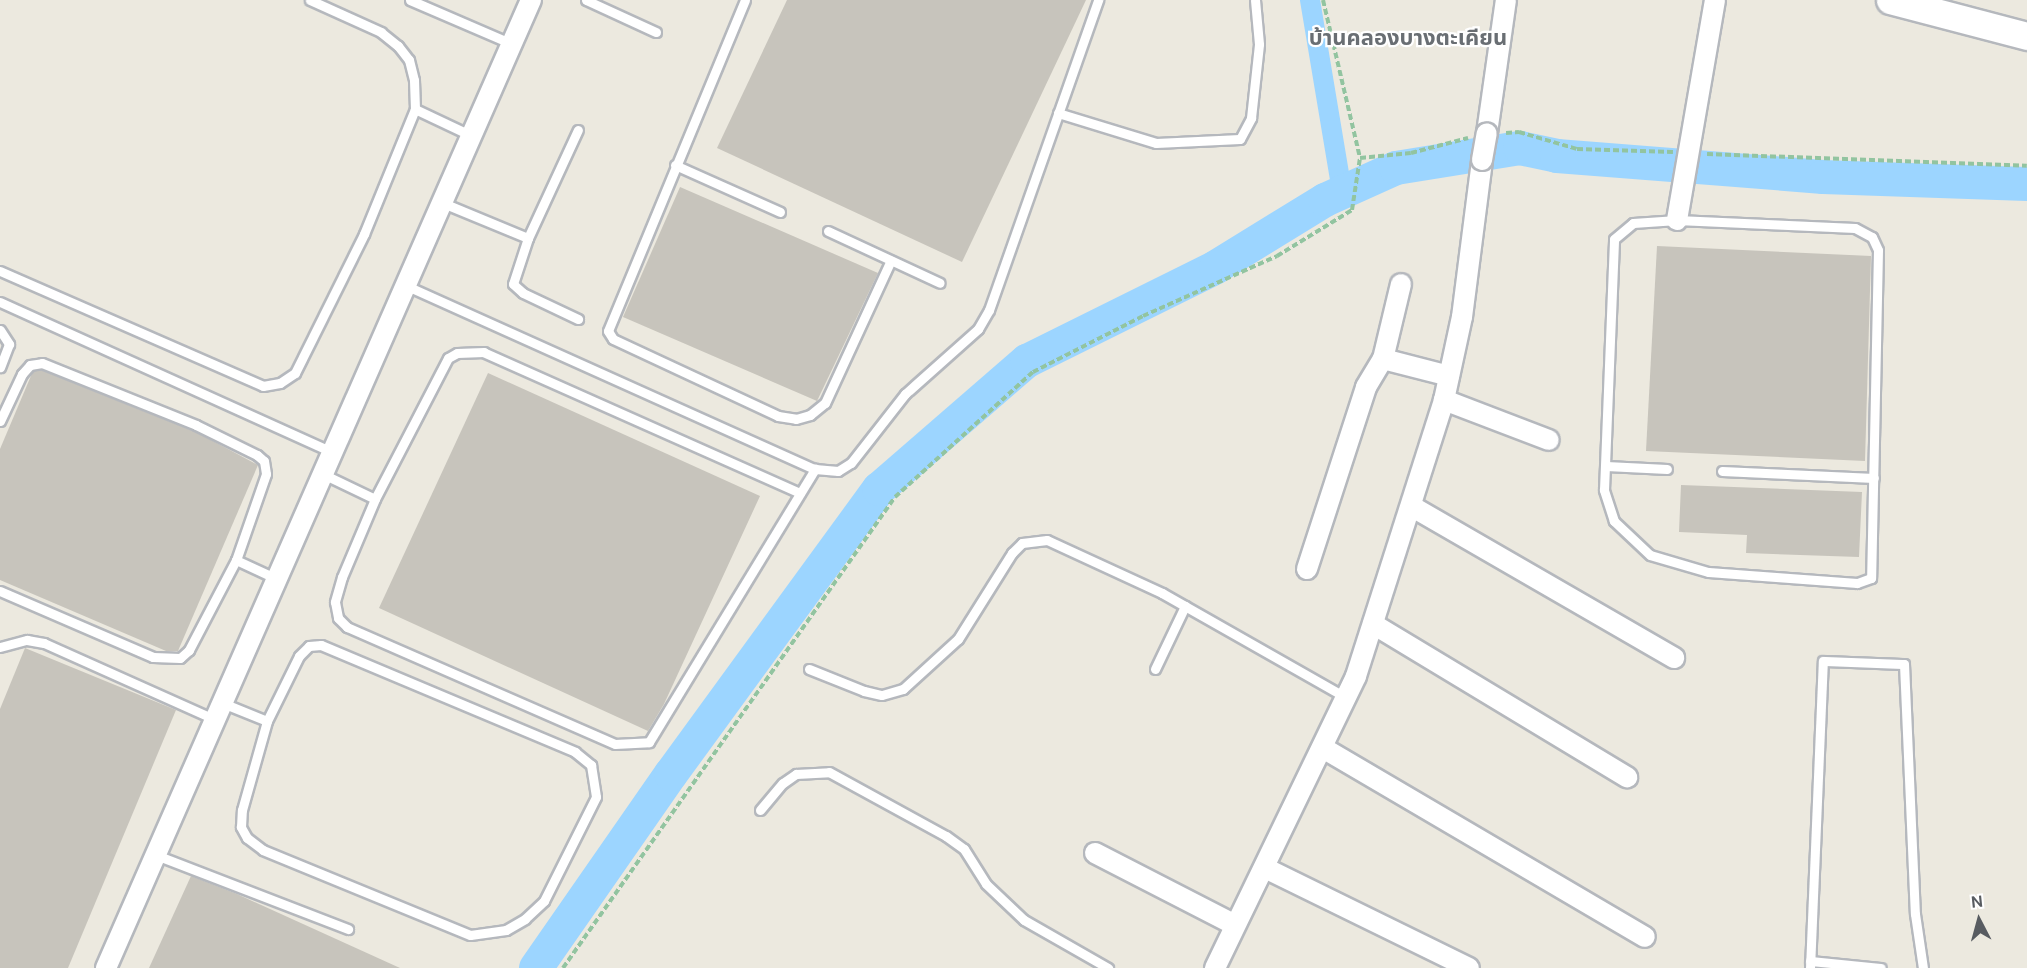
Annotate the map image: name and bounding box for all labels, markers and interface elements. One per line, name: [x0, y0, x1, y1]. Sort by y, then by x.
district label: บ้านคลองบางตะเคียน: [1309, 25, 1507, 51]
north arrow: [1949, 890, 2009, 950]
text: N: [1970, 891, 1984, 913]

